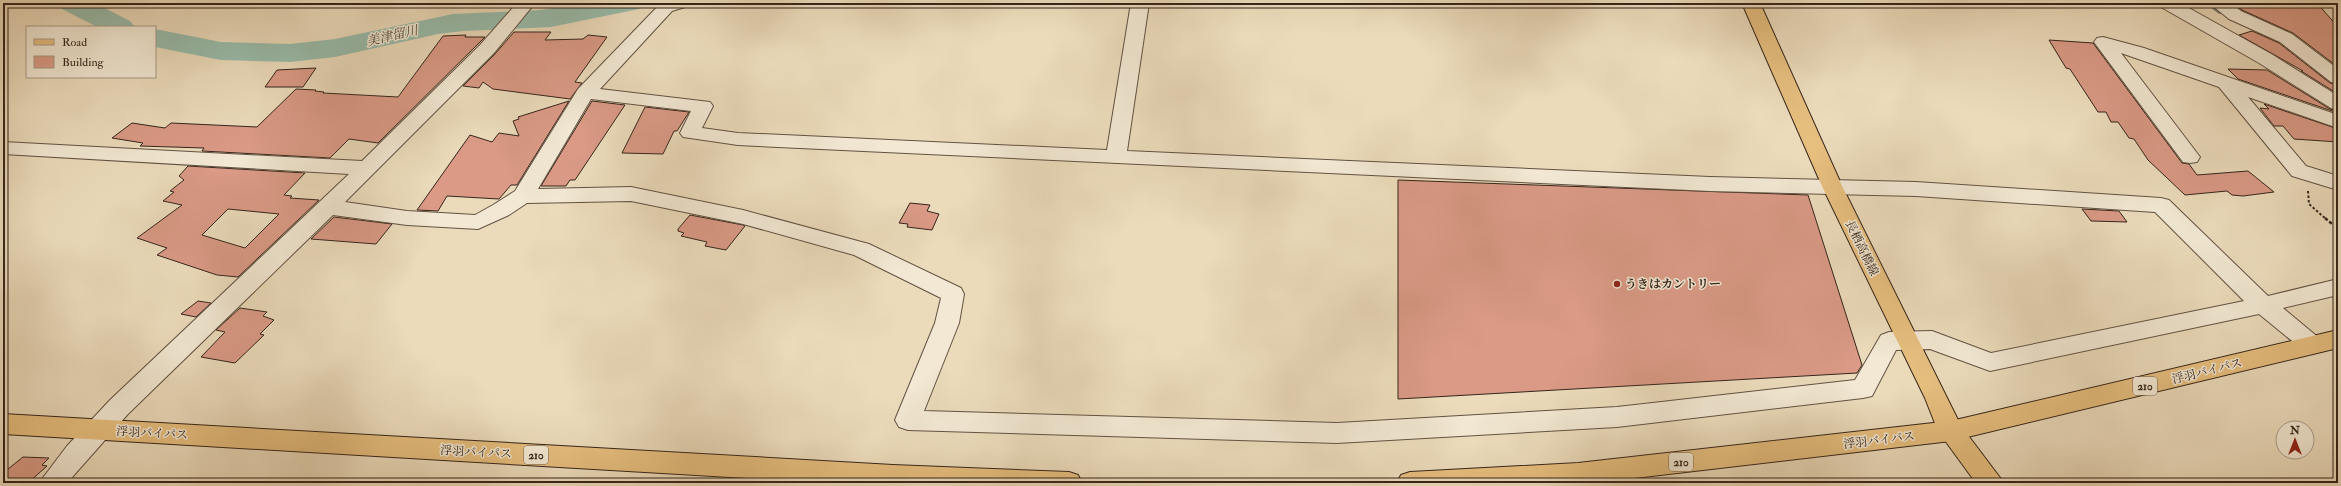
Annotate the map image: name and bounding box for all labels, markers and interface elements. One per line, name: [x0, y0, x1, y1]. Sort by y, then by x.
water label: 美津留川: [365, 22, 421, 50]
legend: [26, 26, 156, 78]
text: Road: [62, 35, 87, 50]
text: Building: [62, 55, 105, 70]
street label: 長栖高橋線: [1842, 218, 1881, 278]
place label: うきはカントリー: [1625, 277, 1721, 292]
marker: うきはカントリー: [1612, 279, 1622, 289]
street label: 浮羽バイパス: [2170, 356, 2244, 387]
road number: 210: [2133, 377, 2157, 395]
north arrow: [2275, 420, 2315, 460]
street label: 浮羽バイパス: [116, 424, 188, 443]
text: N: [2289, 424, 2301, 437]
street label: 浮羽バイパス: [1843, 429, 1916, 452]
street label: 浮羽バイパス: [440, 443, 512, 462]
road number: 210: [524, 446, 548, 464]
road number: 210: [1669, 453, 1693, 471]

